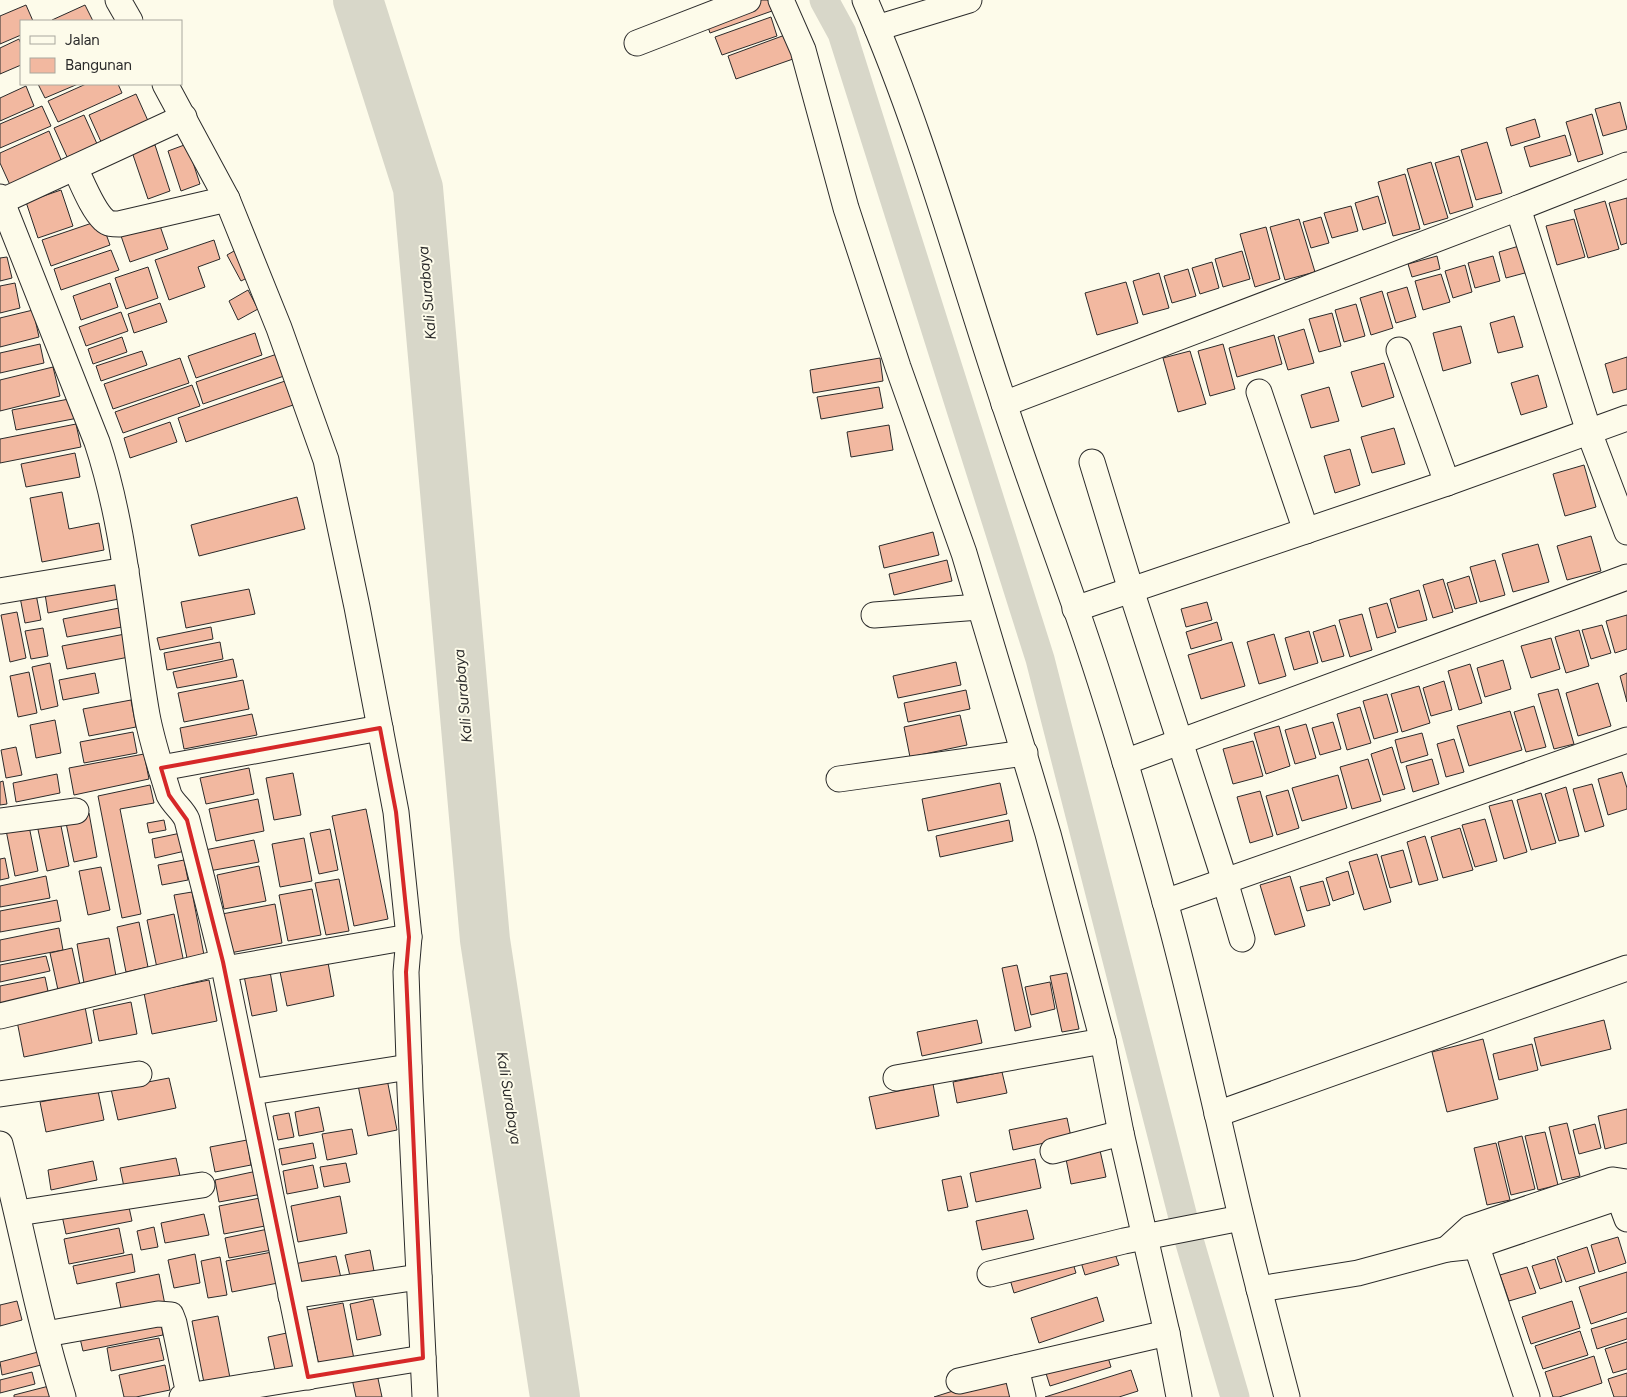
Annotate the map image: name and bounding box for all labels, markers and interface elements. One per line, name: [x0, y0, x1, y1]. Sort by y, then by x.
legend: [20, 20, 182, 85]
text: Jalan: [65, 31, 100, 49]
text: Bangunan: [65, 56, 132, 74]
water label: Kali Surabaya: [414, 245, 440, 341]
water label: Kali Surabaya: [450, 648, 476, 744]
water label: Kali Surabaya: [493, 1050, 525, 1146]

